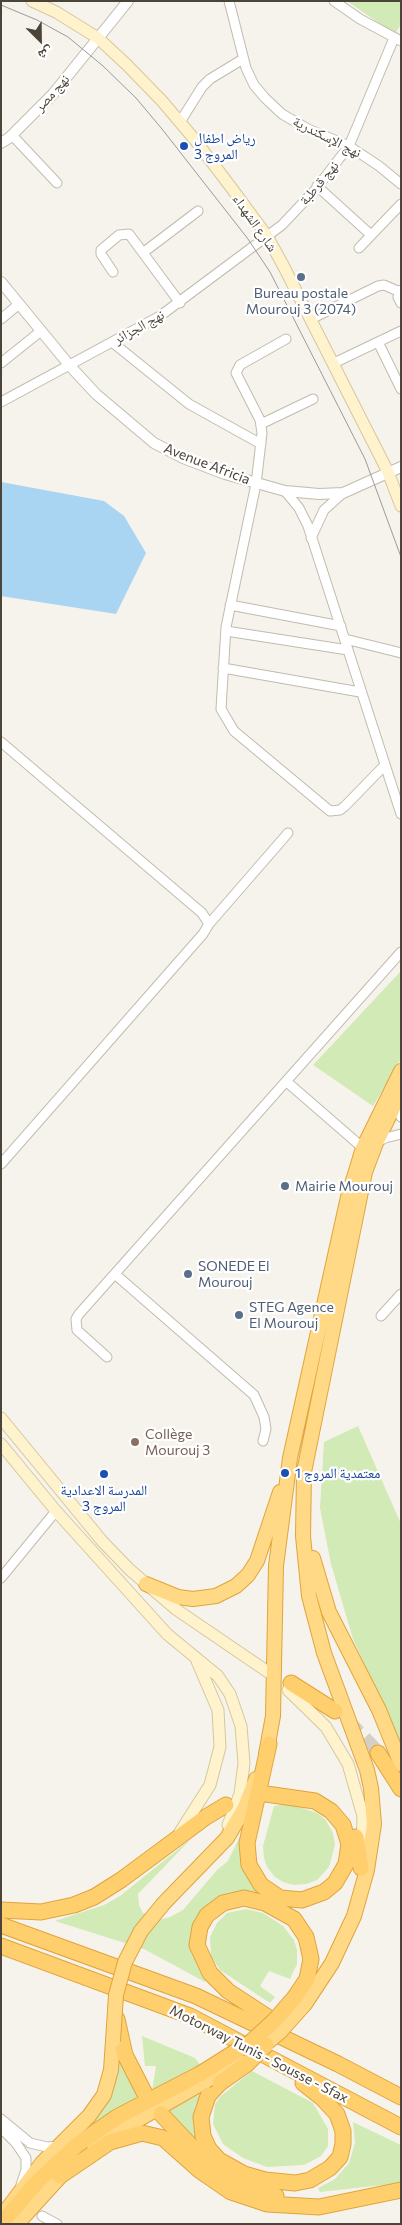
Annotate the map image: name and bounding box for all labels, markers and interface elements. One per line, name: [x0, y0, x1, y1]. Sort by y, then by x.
north arrow: [15, 15, 65, 65]
text: ش: [36, 44, 56, 65]
street label: نهج مصر: [31, 71, 73, 115]
street label: نهج الإسكندرية: [290, 113, 364, 161]
place label: رياض اطفال المروج 3: [194, 130, 256, 162]
marker: رياض اطفال المروج 3: [178, 140, 190, 152]
street label: نهج قرطبة: [296, 158, 342, 208]
street label: شارع الشهداء: [229, 191, 281, 255]
marker: Bureau postale Mourouj 3 (2074): [295, 271, 307, 283]
place label: Bureau postale Mourouj 3 (2074): [246, 285, 356, 318]
street label: نهج الجزائر: [111, 306, 167, 348]
street label: Avenue Africia: [161, 440, 253, 488]
place label: Mairie Mourouj: [295, 1178, 393, 1194]
marker: Mairie Mourouj: [279, 1180, 291, 1192]
place label: SONEDE El Mourouj: [198, 1258, 270, 1290]
marker: SONEDE El Mourouj: [182, 1268, 194, 1280]
place label: STEG Agence El Mourouj: [249, 1299, 334, 1331]
marker: STEG Agence El Mourouj: [233, 1309, 245, 1321]
place label: Collège Mourouj 3: [145, 1426, 210, 1458]
marker: Collège Mourouj 3: [129, 1436, 141, 1448]
place label: معتمدية المروج 1: [295, 1465, 380, 1481]
marker: معتمدية المروج 1: [279, 1467, 291, 1479]
marker: المدرسة الاعدادية المروج 3: [98, 1468, 110, 1480]
place label: المدرسة الاعدادية المروج 3: [61, 1482, 147, 1514]
street label: Motorway Tunis - Sousse - Sfax: [167, 2002, 351, 2106]

